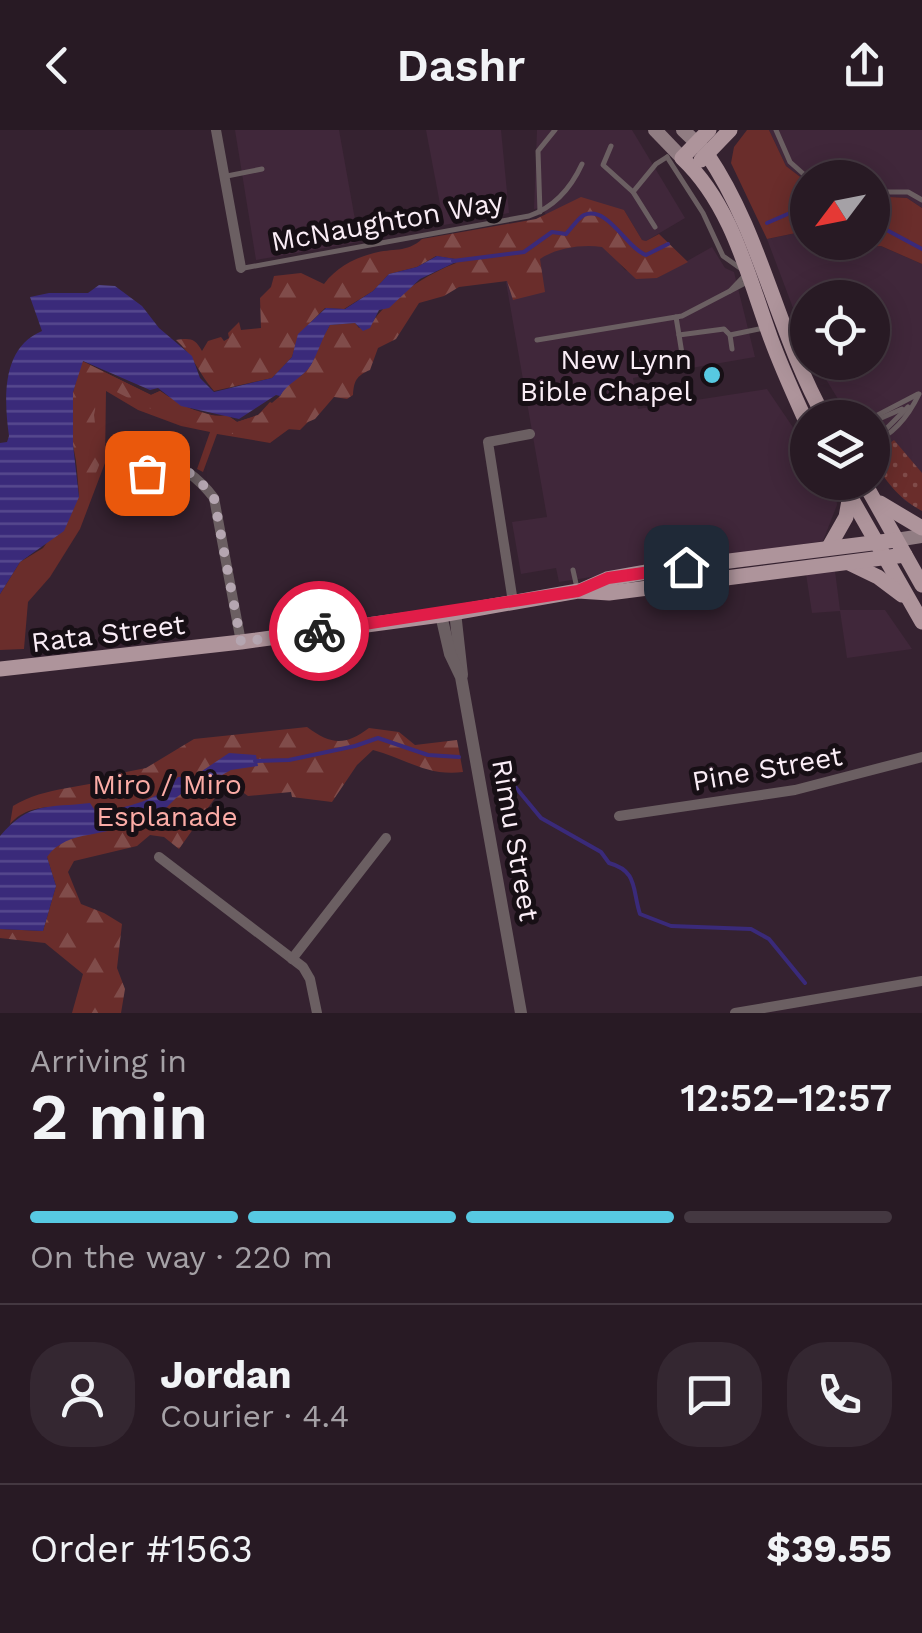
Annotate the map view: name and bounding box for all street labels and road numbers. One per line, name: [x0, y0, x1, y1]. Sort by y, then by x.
street label: McNaughton Way: [269, 185, 506, 258]
street label: Rata Street: [29, 608, 187, 659]
street label: Pine Street: [689, 739, 845, 798]
street label: Rimu Street: [485, 757, 546, 924]

